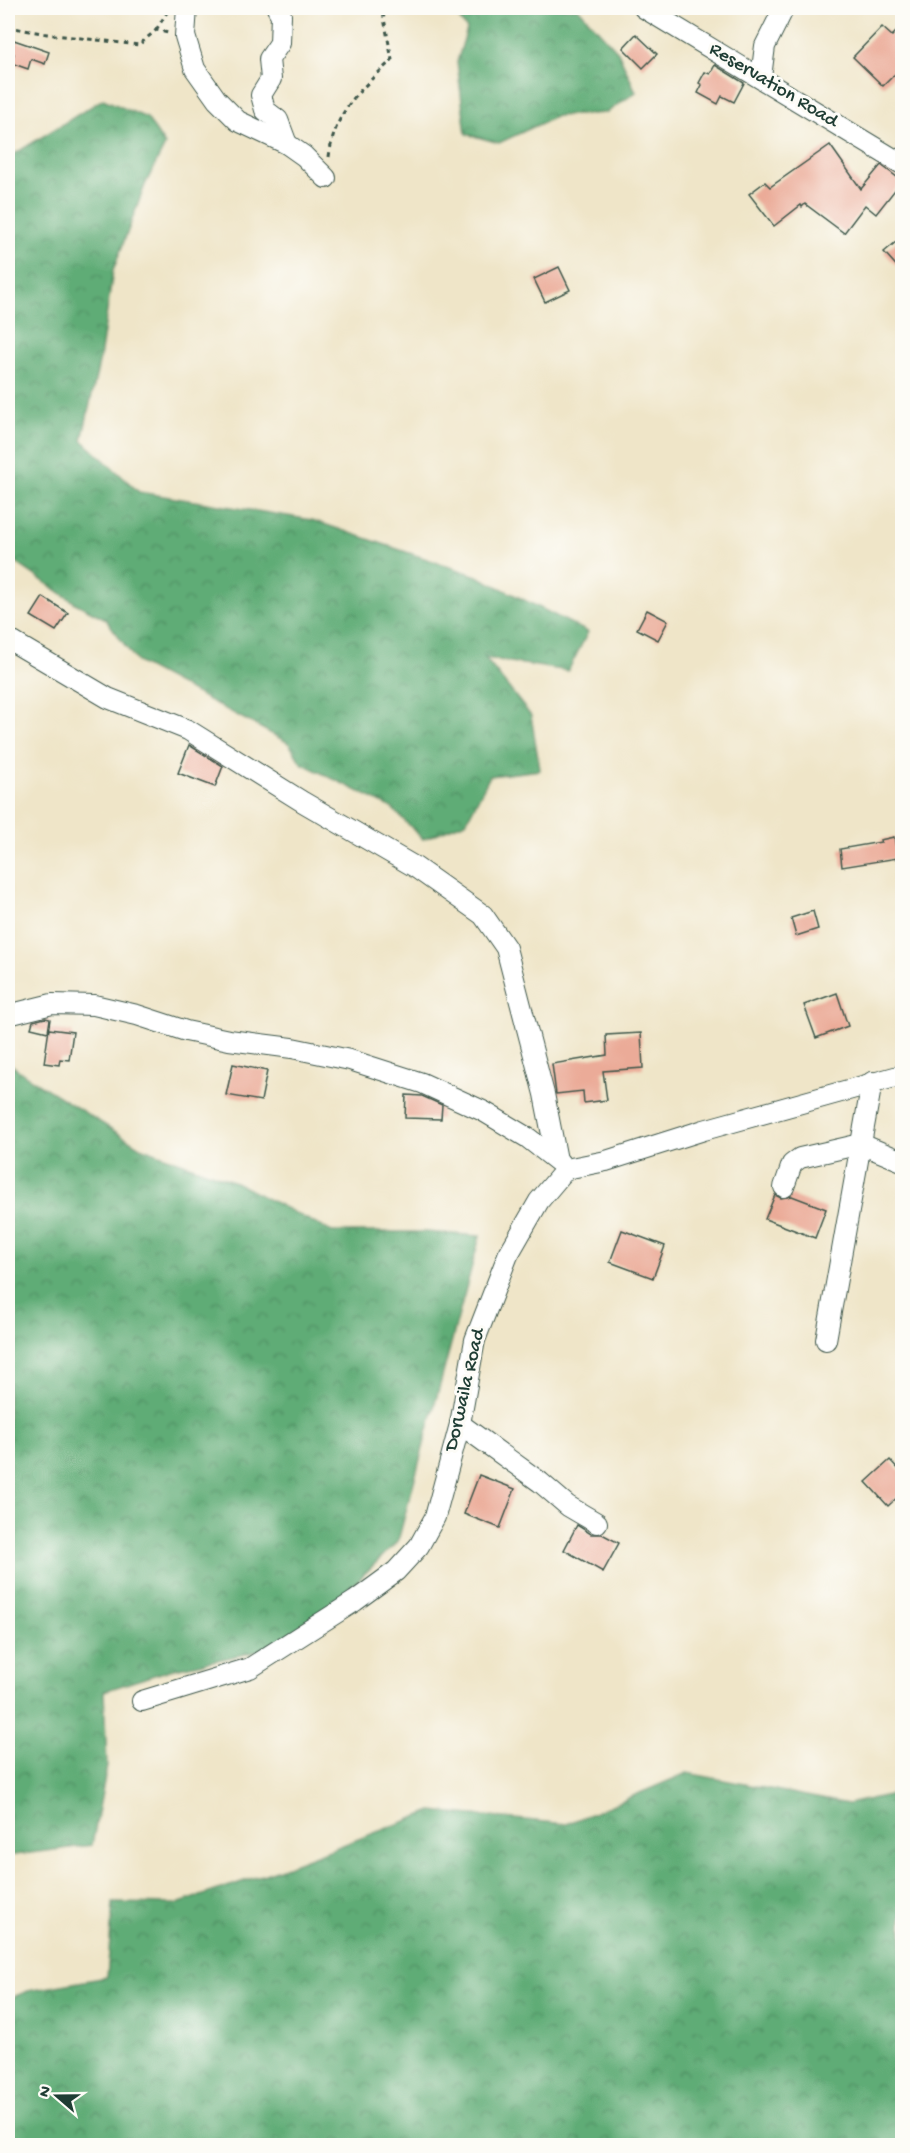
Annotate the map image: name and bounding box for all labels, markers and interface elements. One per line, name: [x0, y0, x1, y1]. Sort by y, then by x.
street label: Reservation Road: [704, 38, 844, 135]
street label: Dorwaila Road: [440, 1324, 492, 1456]
north arrow: [27, 2066, 87, 2126]
text: N: [35, 2083, 57, 2100]

